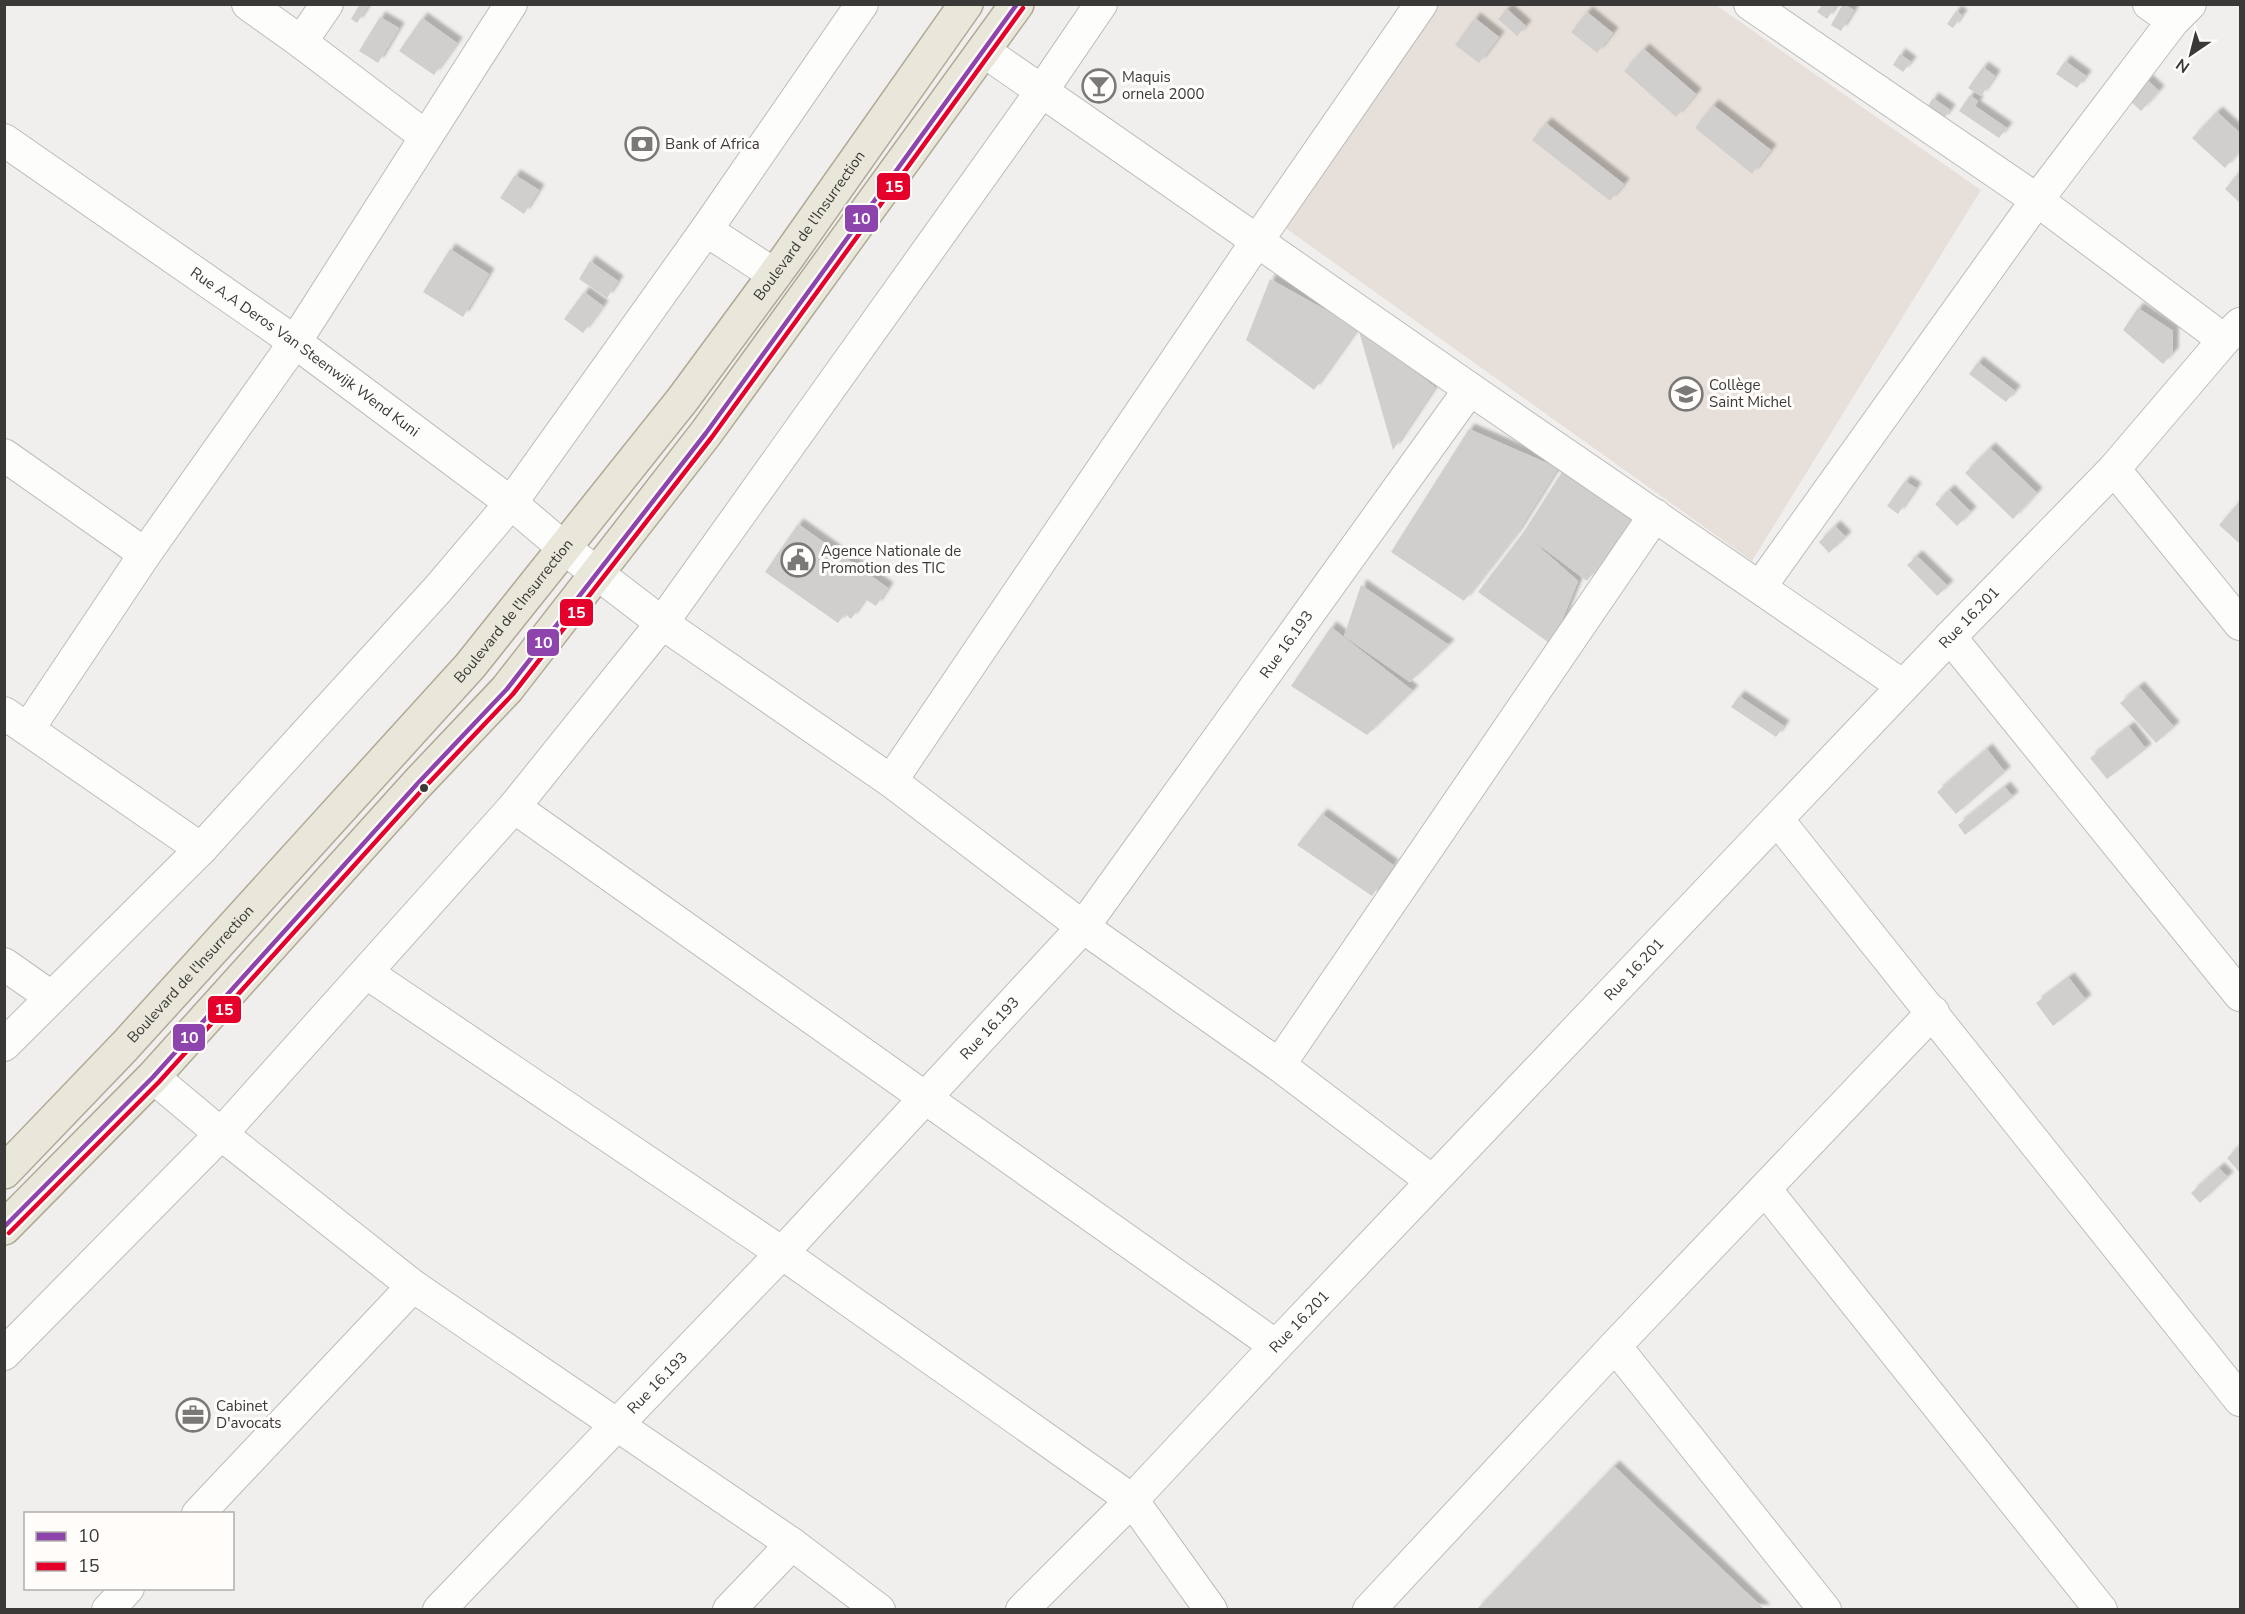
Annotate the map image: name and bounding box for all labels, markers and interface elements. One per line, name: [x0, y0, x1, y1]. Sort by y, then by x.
north arrow: [2161, 24, 2221, 84]
text: N: [2172, 53, 2194, 78]
place label: Maquis ornela 2000: [1122, 67, 1204, 104]
bar icon: Maquis ornela 2000: [1081, 68, 1117, 104]
bank icon: Bank of Africa: [624, 126, 660, 162]
place label: Bank of Africa: [665, 134, 760, 154]
street label: Boulevard de l'Insurrection: [749, 147, 870, 305]
line badge: 15: [876, 172, 911, 201]
text: 15: [884, 176, 904, 198]
line badge: 10: [844, 204, 879, 233]
text: 10: [851, 208, 871, 230]
street label: Rue A.A Deros Van Steenwijk Wend Kuni: [186, 262, 423, 441]
place label: Collège Saint Michel: [1709, 375, 1792, 412]
school or university icon: Collège Saint Michel: [1668, 376, 1704, 412]
street label: Boulevard de l'Insurrection: [449, 535, 578, 687]
place label: Agence Nationale de Promotion des TIC: [821, 541, 961, 578]
public building icon: Agence Nationale de Promotion des TIC: [780, 542, 816, 578]
street label: Rue 16.201: [1934, 582, 2004, 653]
line badge: 15: [559, 598, 594, 627]
text: 15: [566, 602, 586, 624]
street label: Rue 16.193: [1255, 606, 1317, 682]
line badge: 10: [526, 628, 560, 657]
text: 10: [533, 632, 553, 654]
unlabelled marker: [418, 782, 430, 794]
street label: Boulevard de l'Insurrection: [123, 901, 258, 1047]
street label: Rue 16.201: [1600, 934, 1668, 1005]
street label: Rue 16.193: [955, 992, 1024, 1064]
line badge: 15: [207, 995, 242, 1024]
text: 15: [214, 999, 234, 1021]
line badge: 10: [172, 1023, 206, 1052]
text: 10: [179, 1027, 199, 1049]
street label: Rue 16.201: [1265, 1286, 1334, 1357]
street label: Rue 16.193: [623, 1348, 692, 1418]
place label: Cabinet D'avocats: [216, 1396, 282, 1433]
office icon: Cabinet D'avocats: [175, 1397, 211, 1433]
legend: [24, 1512, 234, 1590]
text: 10: [78, 1524, 100, 1548]
text: 15: [78, 1554, 100, 1578]

